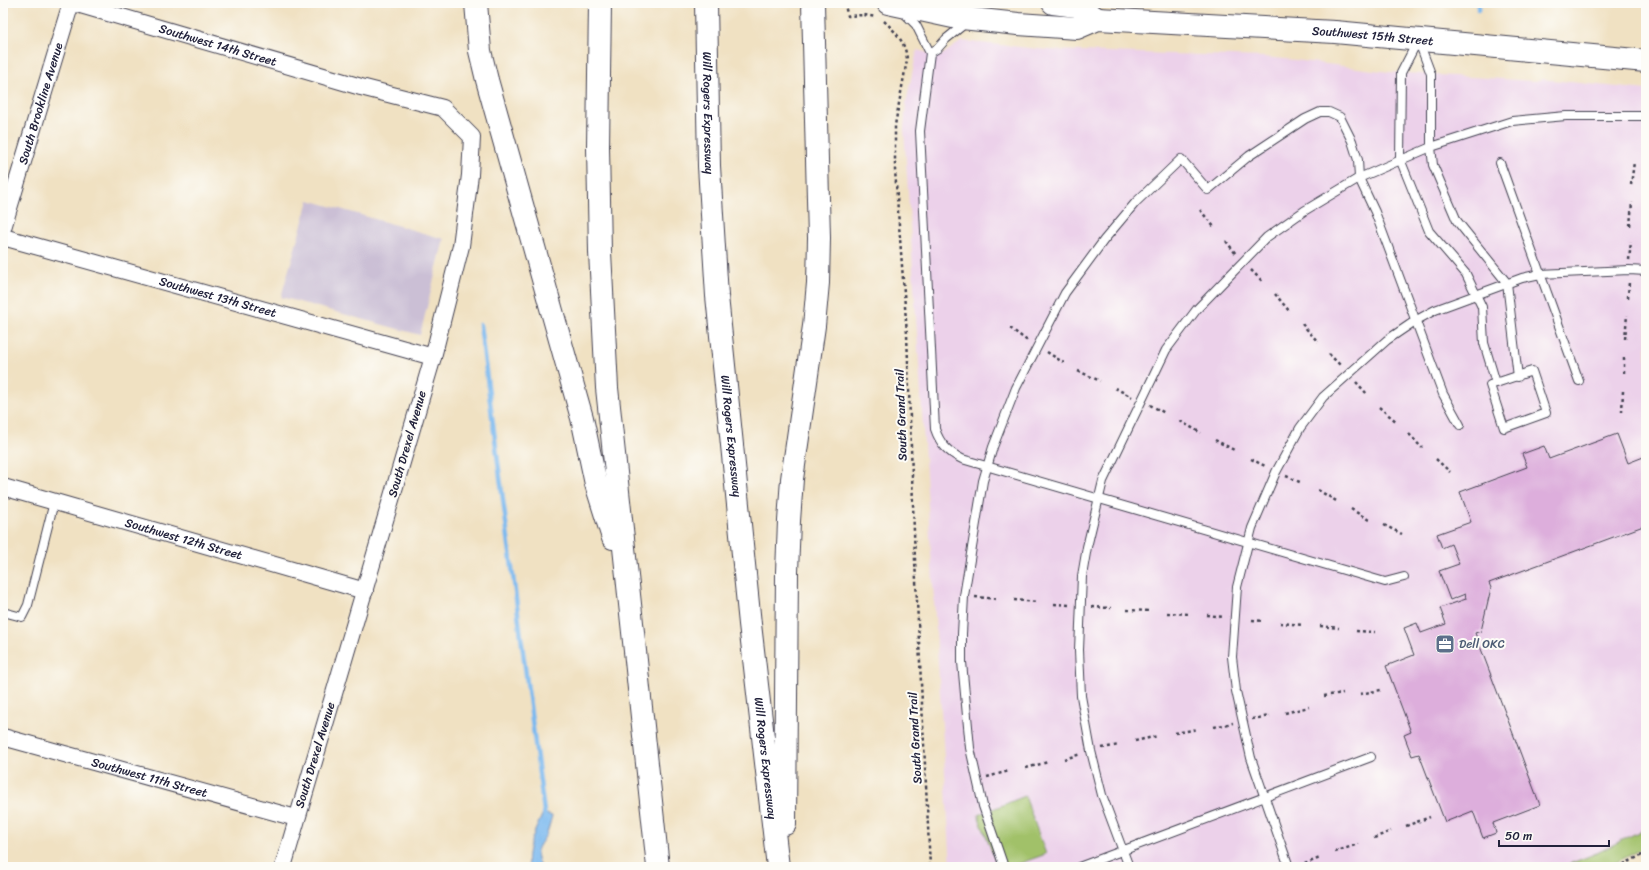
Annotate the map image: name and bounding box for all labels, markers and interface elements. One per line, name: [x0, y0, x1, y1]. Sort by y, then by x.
street label: Southwest 14th Street: [156, 17, 280, 73]
street label: Southwest 15th Street: [1311, 20, 1434, 52]
street label: South Brookline Avenue: [12, 40, 69, 167]
street label: Will Rogers Expressway: [696, 52, 721, 176]
street label: Southwest 13th Street: [157, 270, 279, 324]
street label: South Grand Trail: [888, 368, 914, 461]
street label: Will Rogers Expressway: [714, 374, 748, 499]
street label: South Drexel Avenue: [381, 388, 433, 500]
street label: Southwest 12th Street: [122, 512, 245, 566]
office icon: Dell OKC: [1434, 633, 1456, 655]
place label: Dell OKC: [1459, 633, 1505, 655]
street label: South Grand Trail: [902, 691, 928, 784]
street label: Will Rogers Expressway: [748, 696, 784, 821]
street label: South Drexel Avenue: [288, 699, 342, 811]
street label: Southwest 11th Street: [89, 751, 210, 804]
scale bar: [1499, 822, 1609, 848]
text: 50 m: [1505, 825, 1532, 847]

